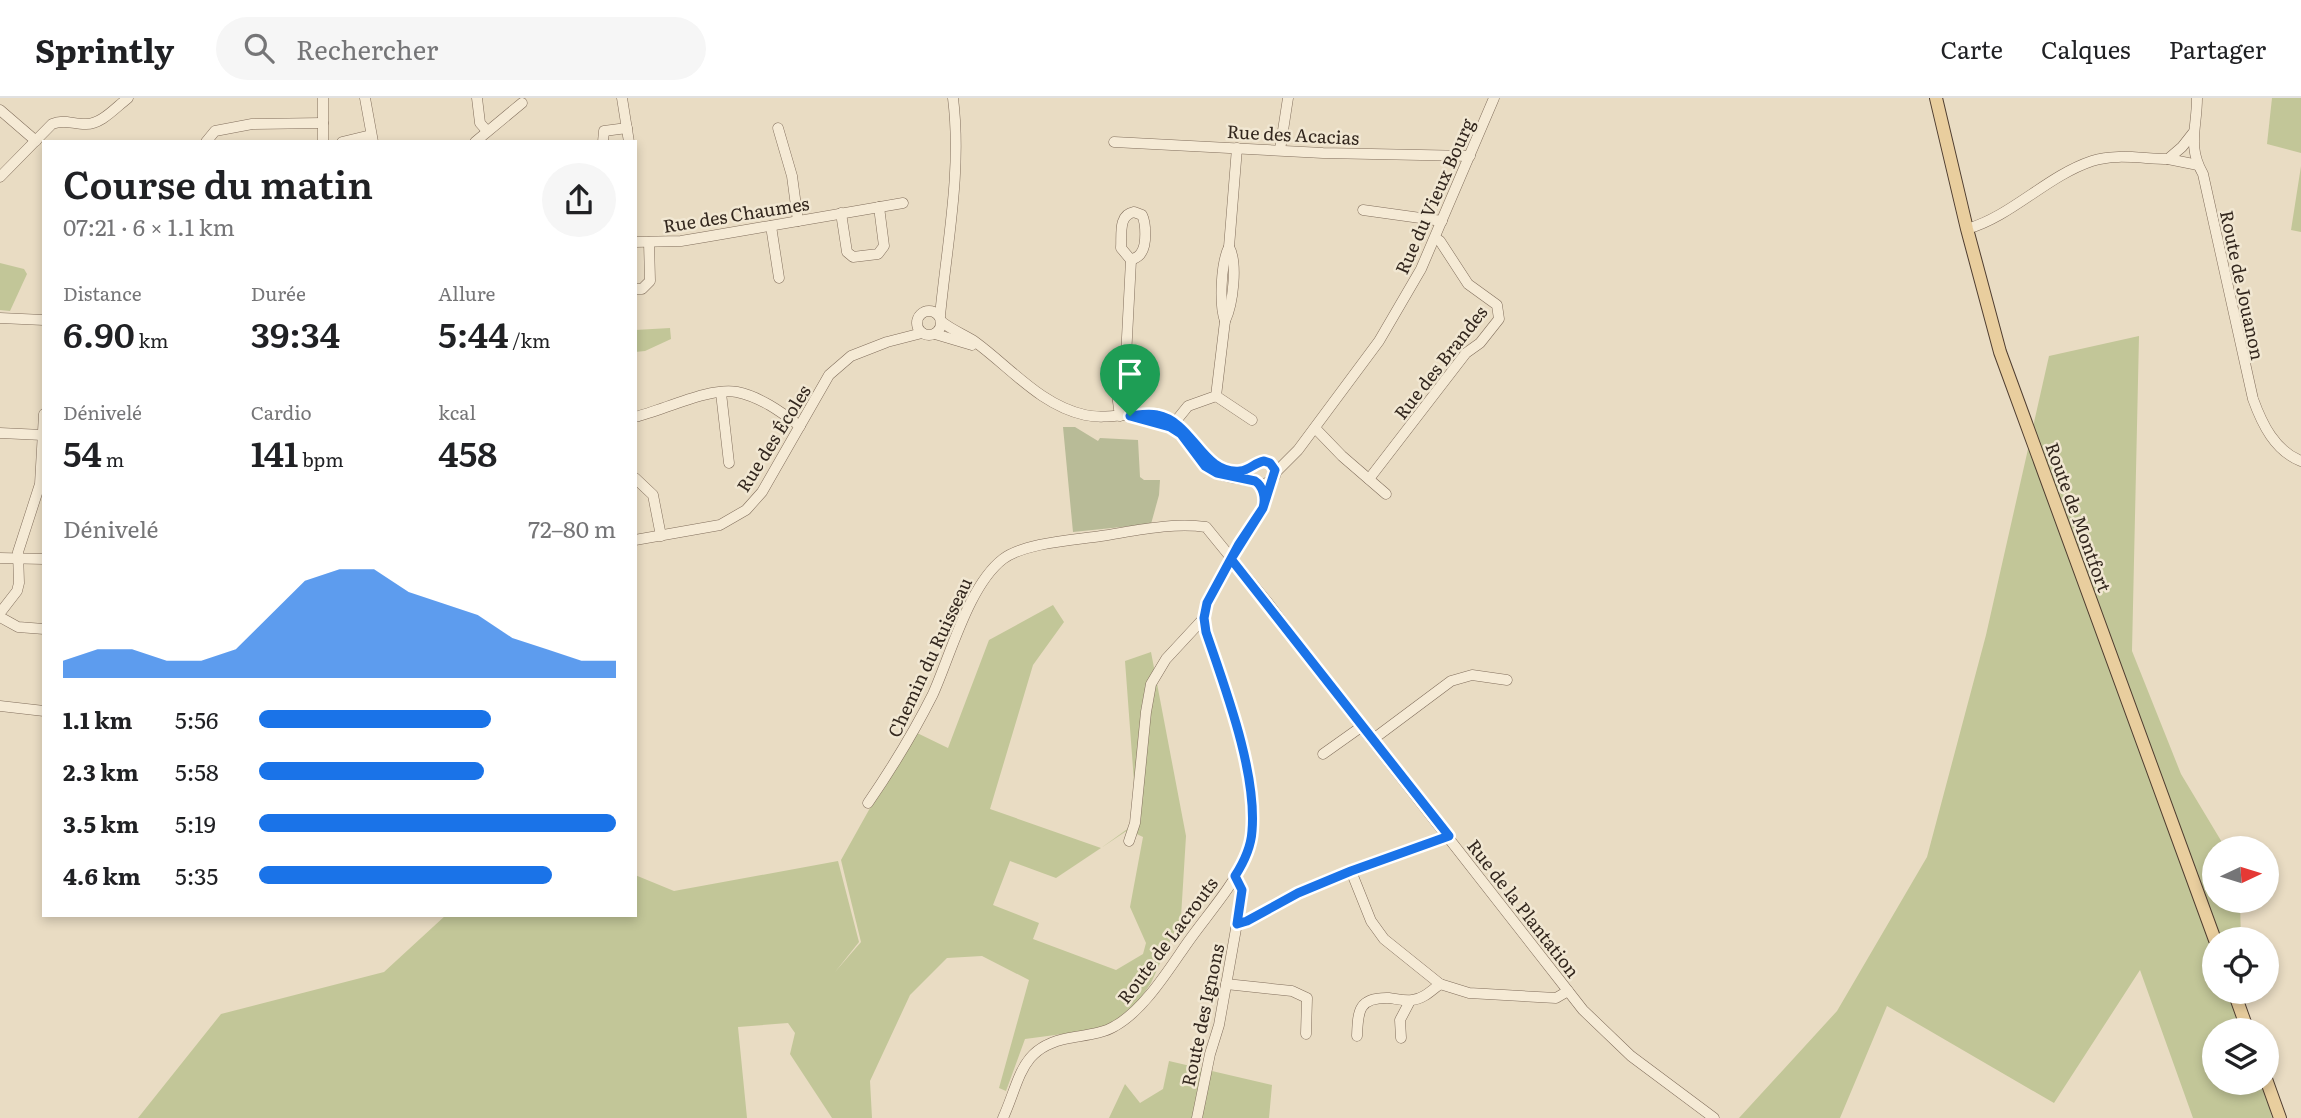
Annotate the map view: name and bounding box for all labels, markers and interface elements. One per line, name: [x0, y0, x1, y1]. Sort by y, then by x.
search box: [216, 17, 706, 80]
text: Sprintly: [35, 24, 174, 73]
icon: search: [240, 29, 278, 67]
text: Rechercher: [296, 29, 438, 68]
text: Carte: [1940, 31, 2003, 66]
text: Calques: [2041, 31, 2131, 66]
text: Partager: [2169, 31, 2266, 66]
street label: Rue du Vieux Bourg: [1387, 113, 1481, 278]
street label: Rue des Acacias: [1226, 117, 1360, 151]
text: Course du matin: [63, 154, 373, 211]
button: share: [542, 163, 616, 237]
street label: Rue des Chaumes: [661, 189, 811, 239]
street label: Route de Jouanon: [2214, 208, 2272, 362]
text: 07:21 · 6 × 1.1 km: [63, 209, 235, 243]
text: Distance: [63, 279, 142, 307]
text: Durée: [251, 279, 306, 307]
text: Allure: [438, 279, 495, 307]
street label: Rue des Brandes: [1387, 299, 1493, 425]
text: 6.90: [63, 307, 135, 359]
text: 39:34: [251, 307, 340, 359]
text: 5:44: [438, 307, 509, 359]
text: km: [135, 326, 168, 354]
text: /km: [509, 326, 550, 354]
pin: [1100, 344, 1160, 416]
icon: arrive: [1111, 355, 1149, 393]
street label: Rue des Écoles: [729, 379, 817, 497]
text: Dénivelé: [63, 398, 142, 426]
text: Cardio: [251, 398, 312, 426]
text: kcal: [438, 398, 476, 426]
text: 54: [63, 426, 102, 478]
text: 141: [251, 426, 298, 478]
text: 458: [438, 426, 497, 478]
street label: Route de Montfort: [2039, 438, 2119, 596]
text: m: [102, 445, 124, 473]
text: bpm: [298, 445, 344, 473]
text: Dénivelé: [63, 511, 159, 545]
text: 72–80 m: [528, 511, 616, 545]
street label: Chemin du Ruisseau: [880, 572, 978, 742]
text: 1.1 km: [63, 702, 133, 736]
text: 5:56: [175, 702, 218, 736]
text: 2.3 km: [63, 754, 139, 788]
text: 5:58: [175, 754, 219, 788]
text: 3.5 km: [63, 806, 139, 840]
text: 5:19: [175, 806, 216, 840]
street label: Rue de la Plantation: [1461, 833, 1587, 983]
north arrow: [2202, 836, 2278, 914]
map controls: [2202, 836, 2279, 1095]
text: 4.6 km: [63, 858, 141, 892]
text: 5:35: [175, 858, 218, 892]
street label: Route de Lacrouts: [1110, 871, 1224, 1009]
button: locate: [2202, 927, 2279, 1004]
street label: Route des Ignons: [1174, 941, 1230, 1089]
button: layers: [2202, 1018, 2279, 1095]

